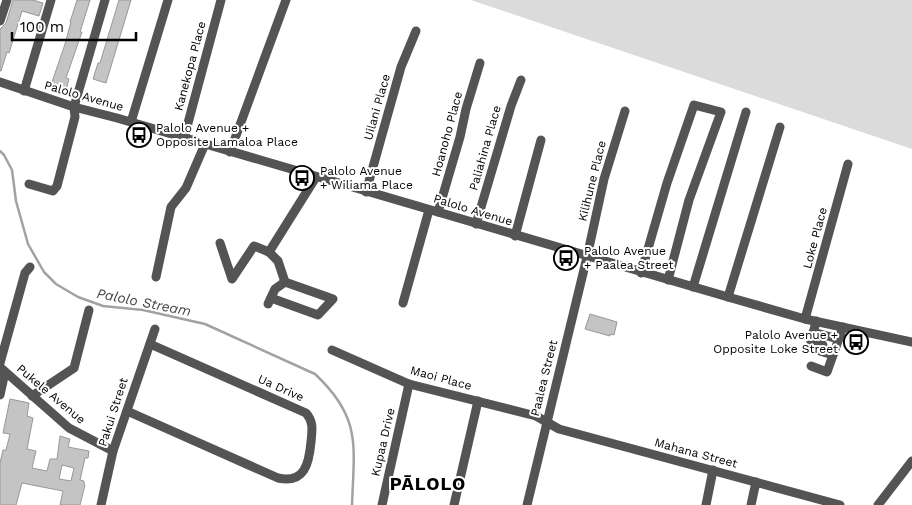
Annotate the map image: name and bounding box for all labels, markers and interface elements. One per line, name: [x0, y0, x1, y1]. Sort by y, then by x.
scale bar: [12, 10, 136, 42]
text: 100 m: [20, 18, 64, 36]
street label: Kanekopa Place: [171, 20, 209, 112]
street label: Uilani Place: [361, 72, 393, 142]
street label: Palolo Avenue: [43, 78, 125, 114]
street label: Hoanoho Place: [429, 90, 465, 178]
street label: Paliahina Place: [466, 104, 504, 192]
place label: Palolo Avenue + Opposite Lamaloa Place: [156, 121, 298, 149]
bus stop icon: Palolo Avenue + Opposite Lamaloa Place: [126, 122, 152, 148]
street label: Kilihune Place: [575, 139, 609, 223]
place label: Palolo Avenue + Wiliama Place: [320, 164, 413, 192]
bus stop icon: Palolo Avenue + Wiliama Place: [289, 165, 315, 191]
street label: Palolo Avenue: [432, 191, 514, 229]
street label: Loke Place: [800, 206, 830, 270]
place label: Palolo Avenue + Paalea Street: [584, 244, 674, 272]
bus stop icon: Palolo Avenue + Paalea Street: [553, 245, 579, 271]
water label: Palolo Stream: [95, 285, 193, 319]
place label: Palolo Avenue + Opposite Loke Street: [713, 328, 838, 356]
bus stop icon: Palolo Avenue + Opposite Loke Street: [843, 329, 869, 355]
street label: Paalea Street: [528, 338, 560, 418]
street label: Pukele Avenue: [14, 361, 88, 427]
street label: Maoi Place: [409, 363, 473, 393]
street label: Ua Drive: [256, 372, 306, 404]
street label: Pakui Street: [95, 376, 131, 448]
street label: Kupaa Drive: [368, 406, 398, 478]
street label: Mahana Street: [653, 435, 739, 471]
district label: PĀLOLO: [390, 473, 466, 494]

